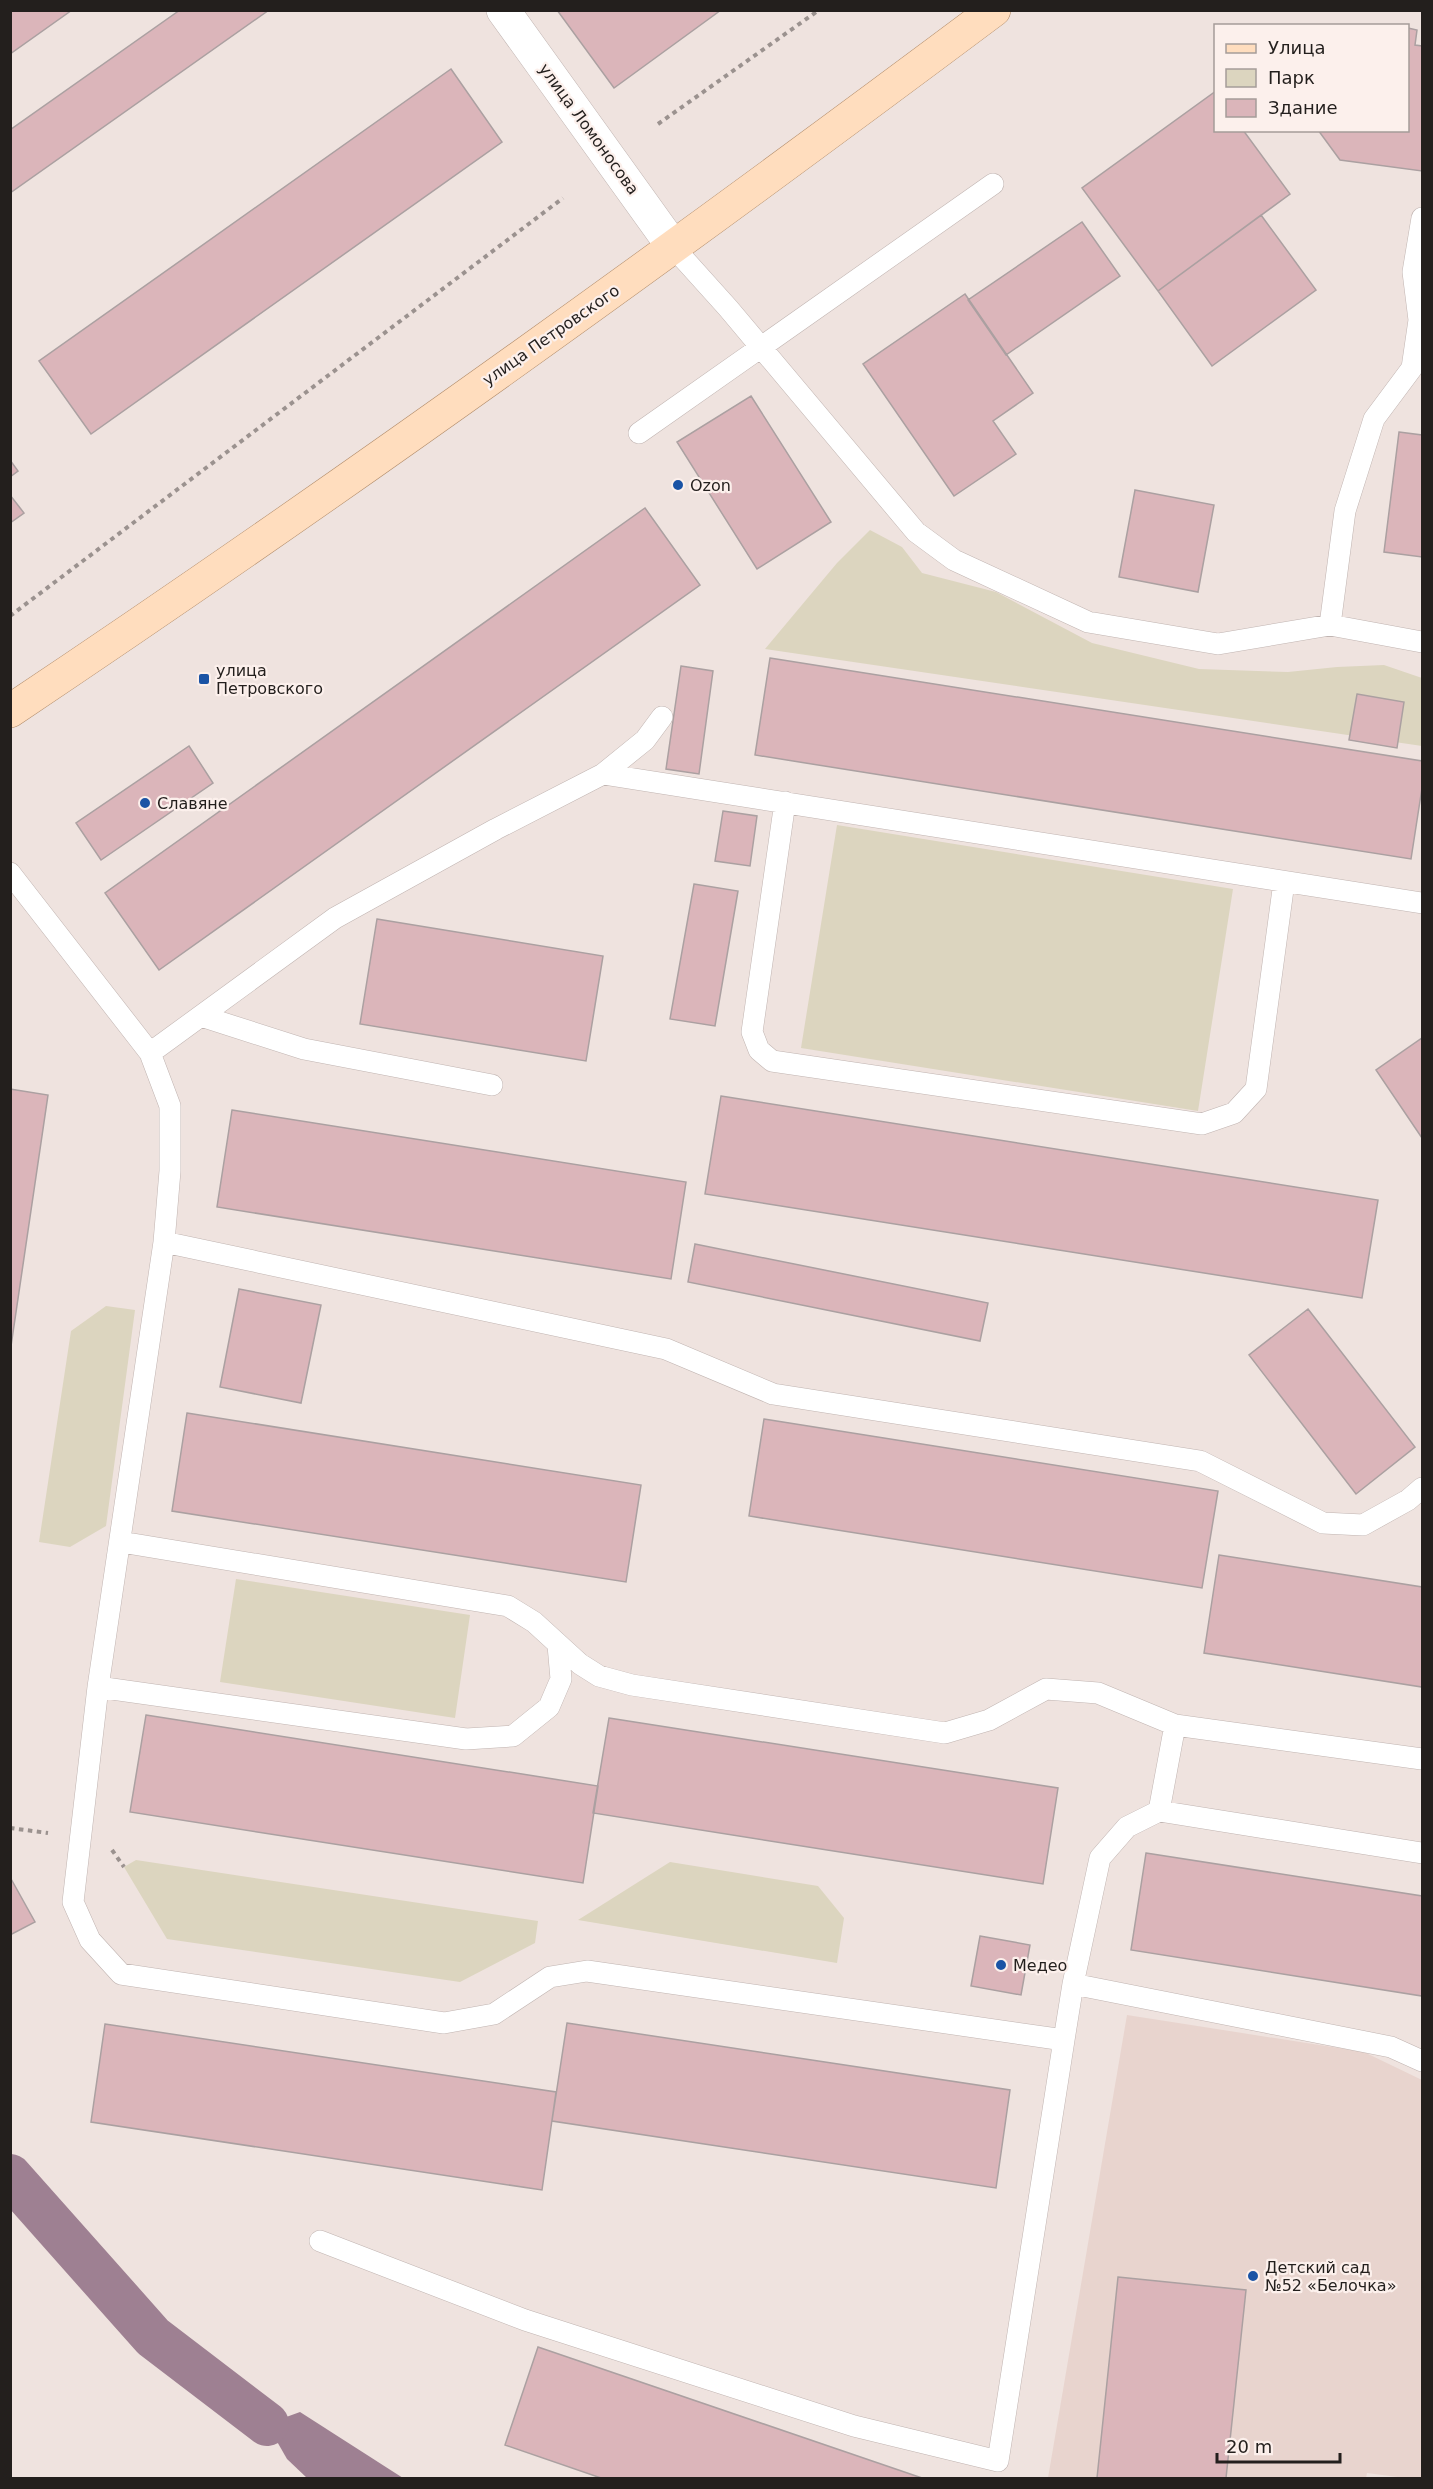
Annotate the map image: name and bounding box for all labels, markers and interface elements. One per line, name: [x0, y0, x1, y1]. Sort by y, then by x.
legend: [1214, 24, 1409, 132]
text: Улица: [1268, 37, 1325, 58]
street label: улица Ломоносова: [535, 60, 643, 198]
text: Парк: [1268, 67, 1315, 88]
text: Здание: [1268, 97, 1338, 118]
street label: улица Петровского: [479, 281, 623, 389]
place label: Ozon: [690, 476, 731, 495]
marker: Ozon: [671, 478, 685, 492]
place label: улица Петровского: [216, 661, 323, 698]
marker: улица Петровского: [197, 672, 211, 686]
place label: Славяне: [157, 794, 228, 813]
marker: Славяне: [138, 796, 152, 810]
place label: Медео: [1013, 1956, 1067, 1975]
marker: Медео: [994, 1958, 1008, 1972]
place label: Детский сад №52 «Белочка»: [1265, 2258, 1396, 2295]
marker: Детский сад №52 «Белочка»: [1246, 2269, 1260, 2283]
scale bar: [1217, 2426, 1340, 2464]
text: 20 m: [1226, 2436, 1272, 2457]

